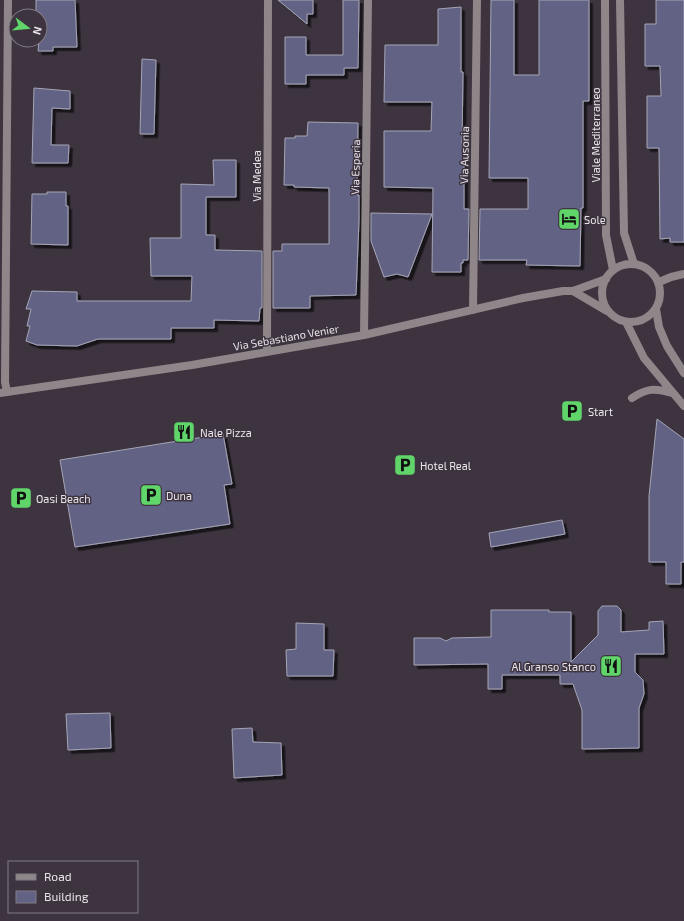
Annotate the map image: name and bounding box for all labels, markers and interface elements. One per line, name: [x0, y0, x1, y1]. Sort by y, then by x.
north arrow: [8, 8, 48, 48]
text: N: [31, 25, 45, 37]
street label: Viale Mediterraneo: [589, 87, 602, 183]
street label: Via Ausonia: [457, 126, 471, 184]
street label: Via Esperia: [348, 139, 362, 195]
street label: Via Medea: [250, 150, 263, 202]
hotel icon: Sole: [556, 206, 582, 232]
place label: Sole: [584, 213, 606, 226]
street label: Via Sebastiano Venier: [232, 321, 341, 353]
parking icon: Start: [559, 398, 585, 424]
place label: Start: [588, 405, 613, 418]
restaurant icon: Nale Pizza: [171, 419, 197, 445]
place label: Nale Pizza: [200, 426, 252, 439]
parking icon: Hotel Real: [392, 452, 418, 478]
place label: Hotel Real: [420, 459, 472, 472]
parking icon: Duna: [138, 482, 164, 508]
parking icon: Oasi Beach: [8, 485, 34, 511]
place label: Duna: [166, 489, 192, 502]
place label: Oasi Beach: [36, 492, 91, 505]
restaurant icon: Al Granso Stanco: [598, 653, 624, 679]
place label: Al Granso Stanco: [511, 660, 596, 673]
legend: [8, 861, 138, 913]
text: Road: [44, 869, 72, 883]
text: Building: [44, 889, 89, 903]

